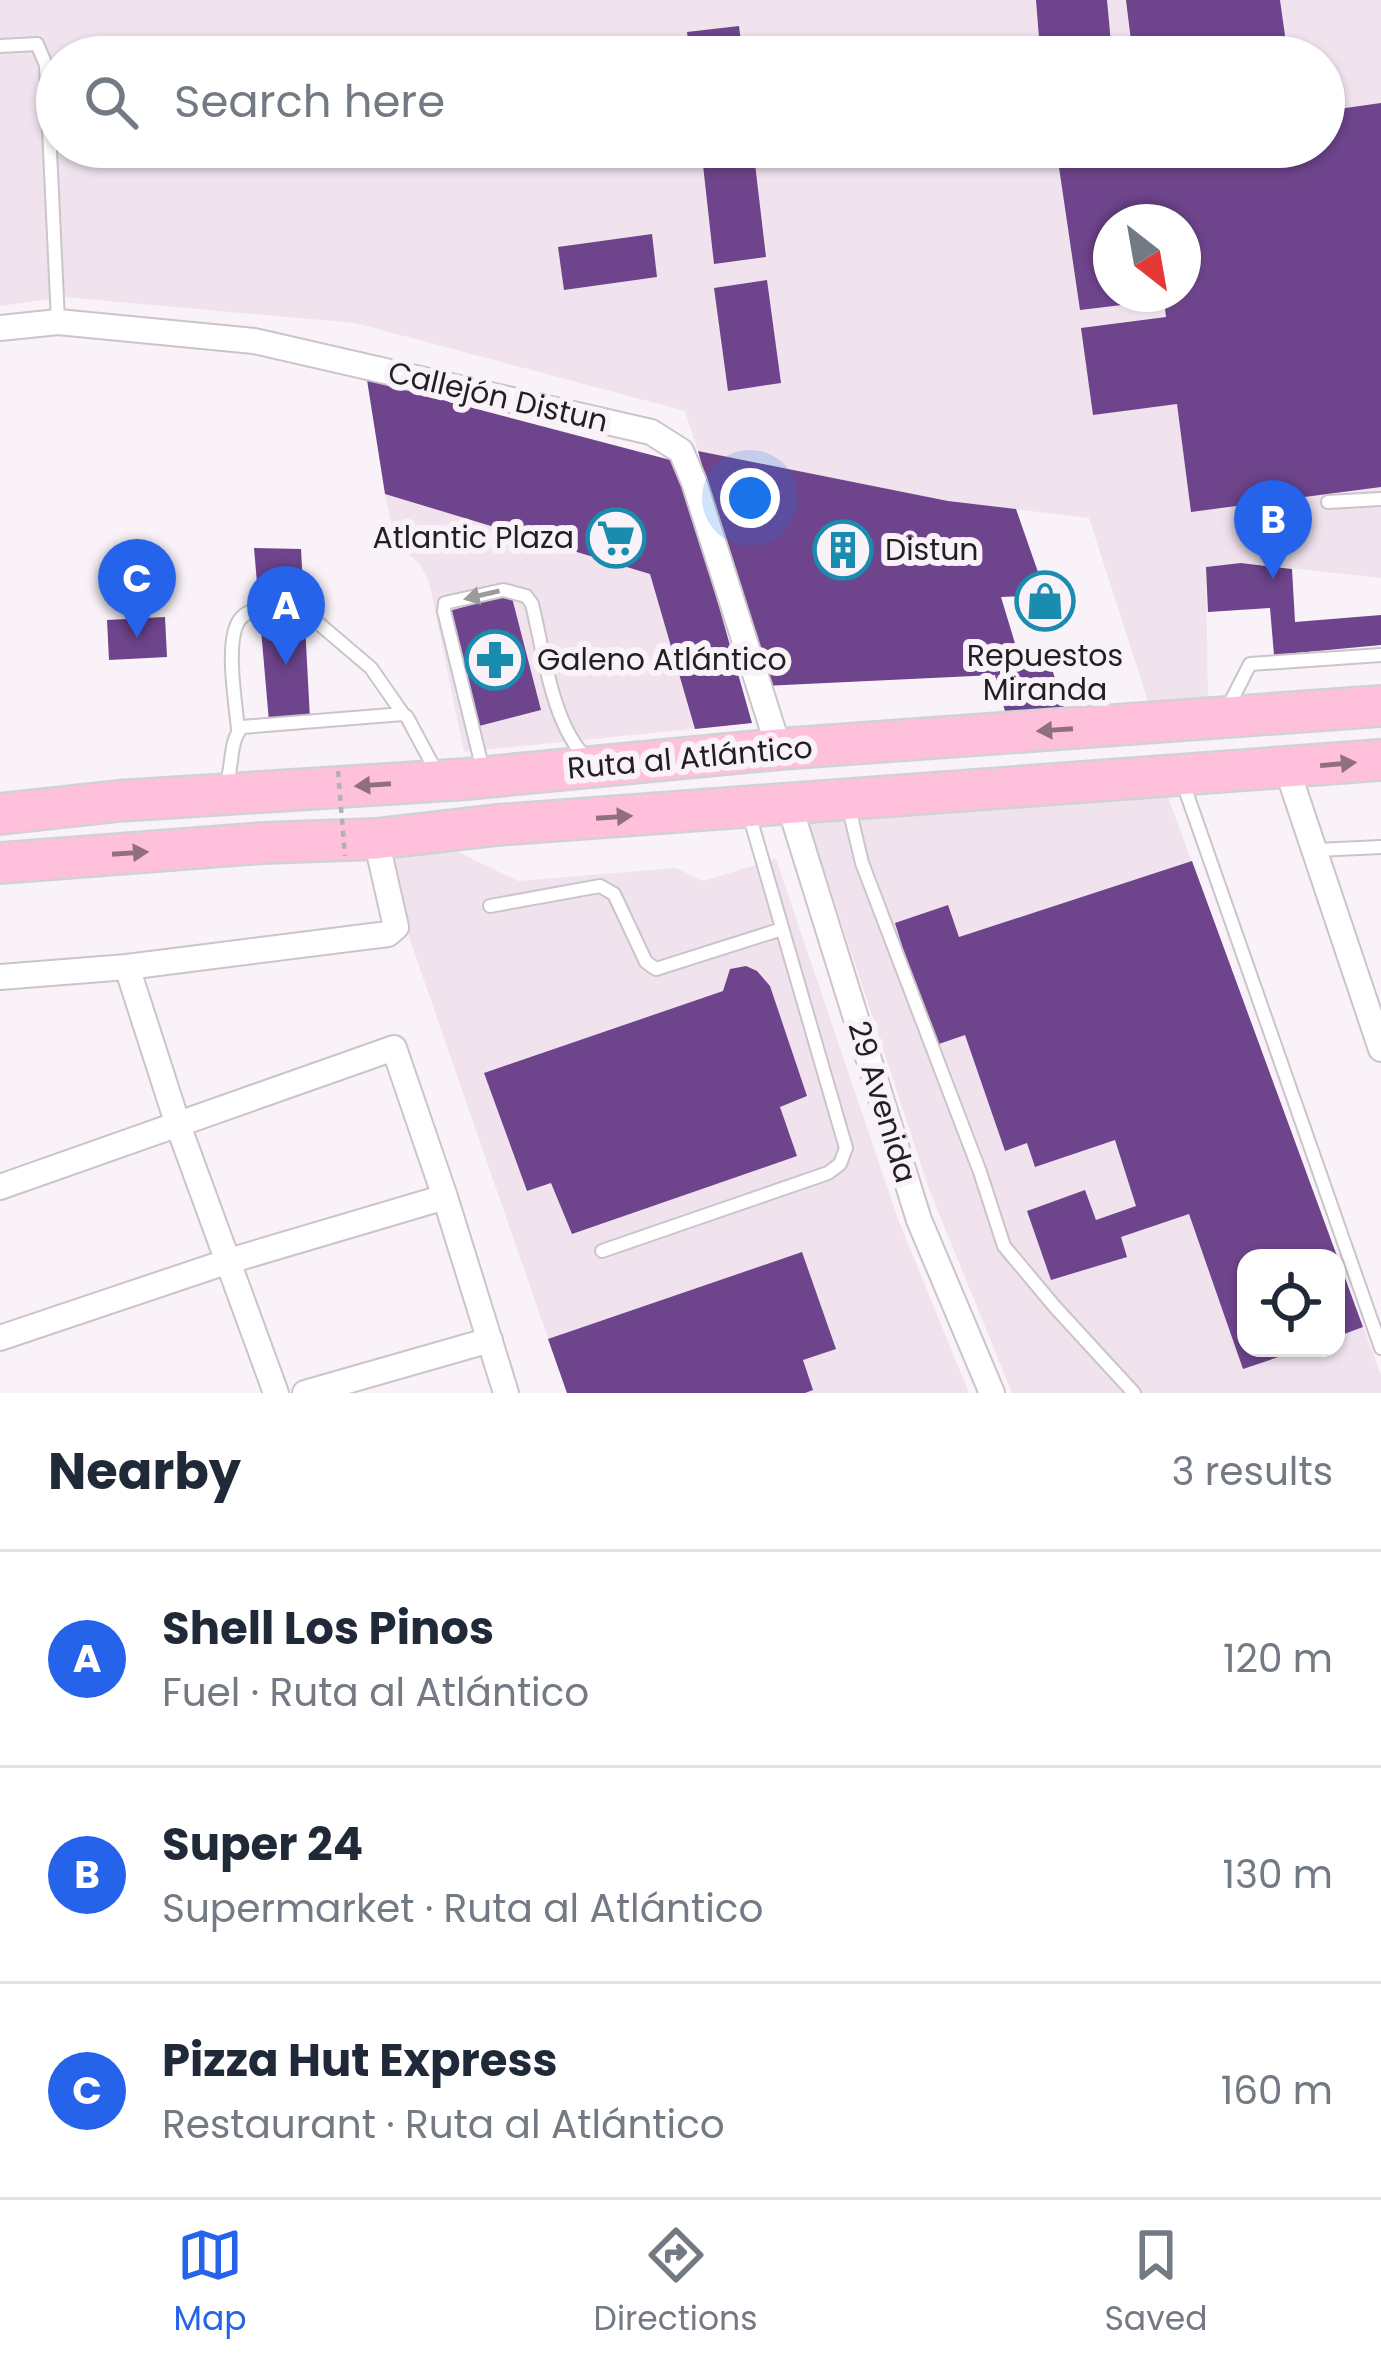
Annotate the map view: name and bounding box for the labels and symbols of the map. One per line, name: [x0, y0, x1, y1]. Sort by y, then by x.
north arrow: [1093, 204, 1201, 312]
street label: Callejón Distun: [384, 350, 612, 443]
your location: [720, 468, 780, 528]
pin: B: [1234, 480, 1312, 579]
supermarket icon: Atlantic Plaza: [585, 507, 647, 569]
place label: Atlantic Plaza: [373, 516, 574, 559]
building icon: Distun: [812, 519, 874, 581]
place label: Distun: [885, 528, 979, 571]
pin: C: [98, 539, 176, 638]
pin: A: [247, 566, 325, 665]
shop icon: Repuestos Miranda: [1014, 570, 1076, 632]
one-way arrow: [462, 586, 500, 605]
pharmacy icon: Galeno Atlántico: [464, 629, 526, 691]
place label: Repuestos Miranda: [967, 634, 1123, 711]
place label: Galeno Atlántico: [537, 638, 787, 681]
one-way arrow: [1036, 720, 1073, 739]
street label: Ruta al Atlántico: [566, 725, 814, 790]
one-way arrow: [1320, 754, 1357, 773]
one-way arrow: [354, 776, 391, 795]
one-way arrow: [596, 807, 633, 826]
one-way arrow: [112, 843, 149, 862]
street label: 29 Avenida: [838, 1016, 927, 1188]

